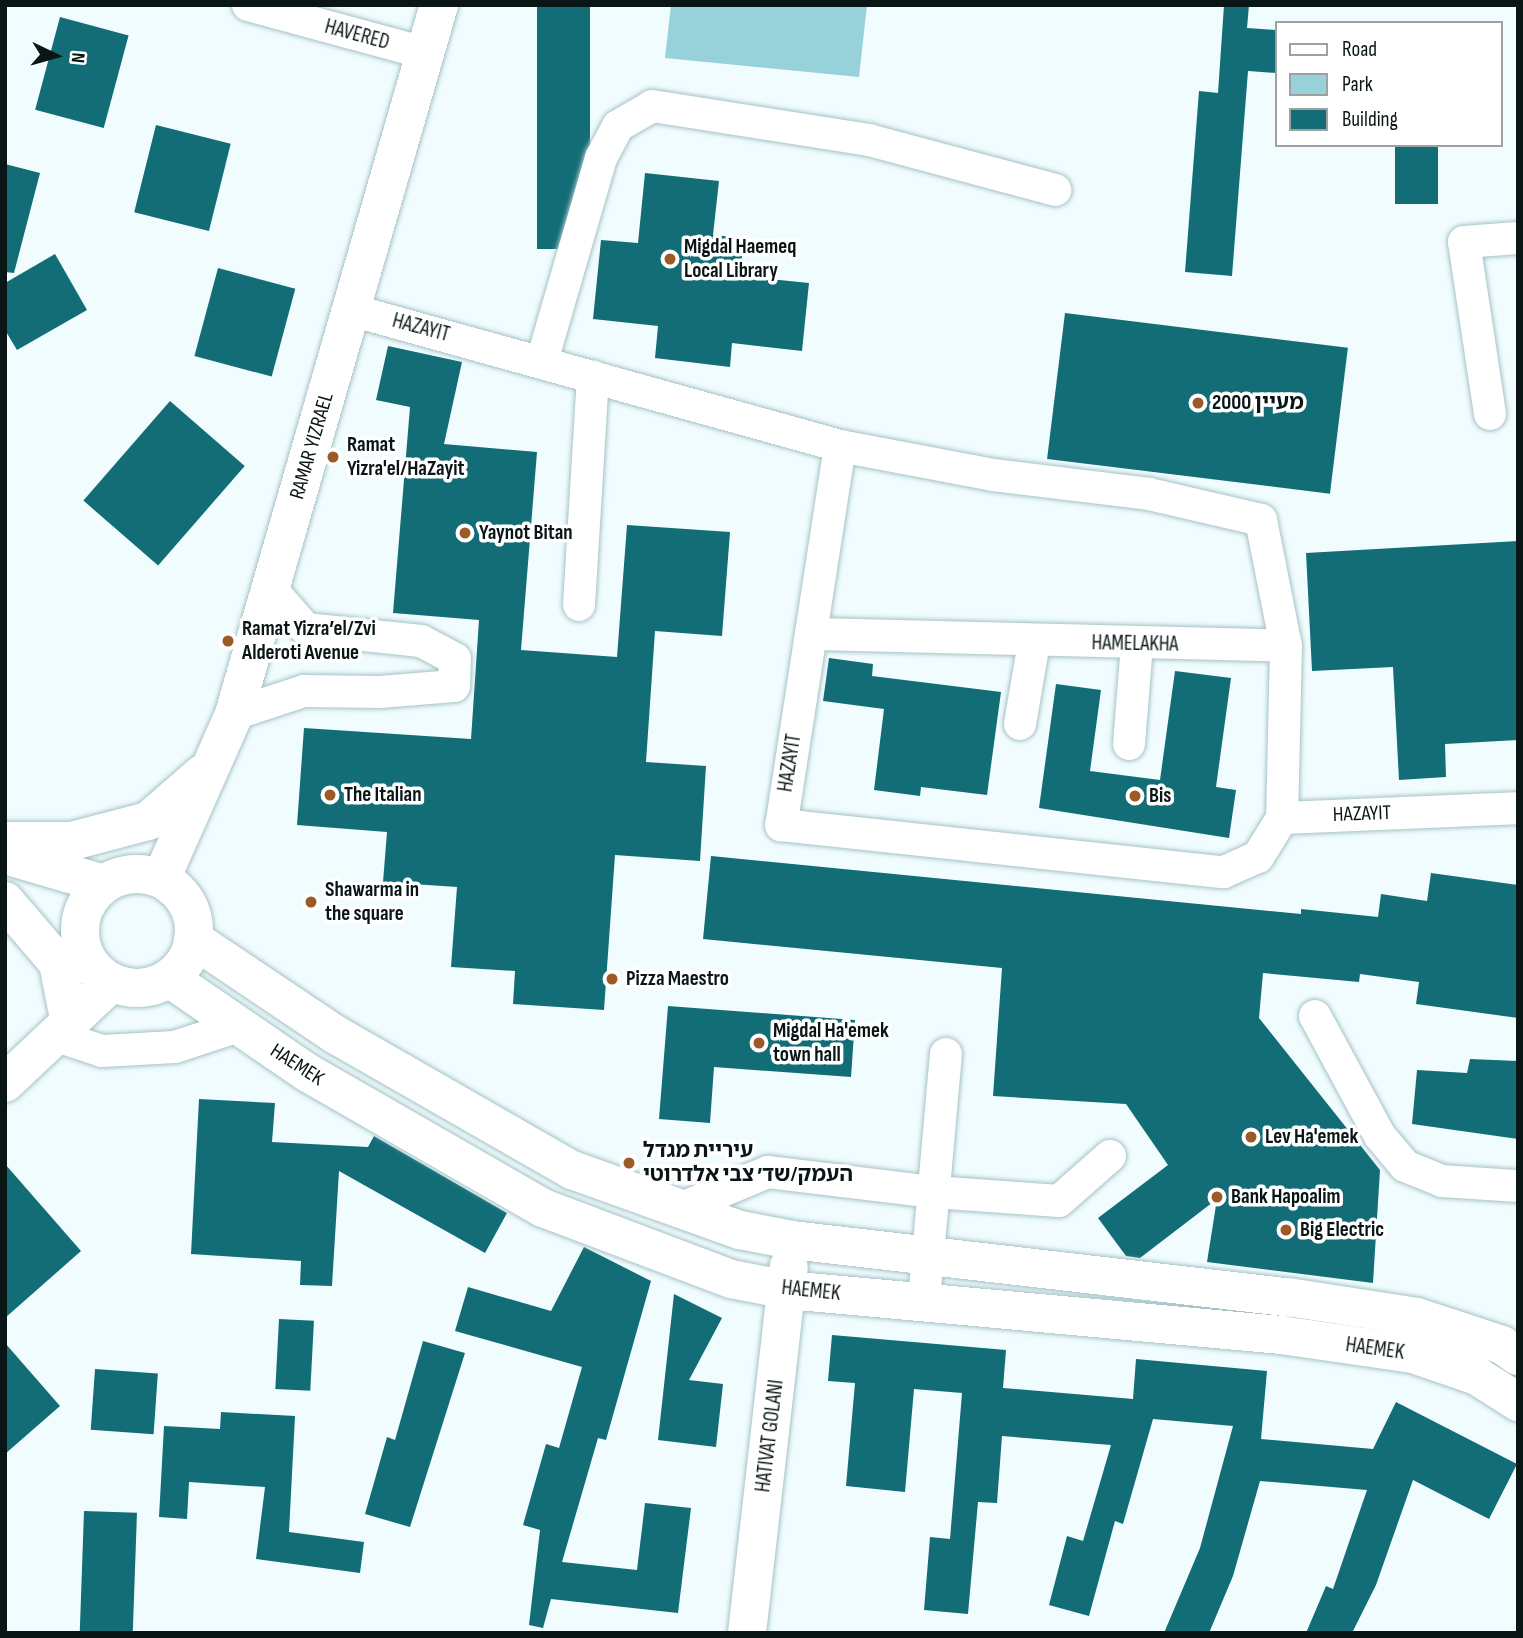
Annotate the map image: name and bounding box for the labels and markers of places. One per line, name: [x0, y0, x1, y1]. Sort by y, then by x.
place label: Migdal Haemeq Local Library: [684, 234, 796, 284]
marker: Migdal Haemeq Local Library: [662, 251, 678, 267]
place label: מעיין 2000: [1212, 390, 1304, 416]
marker: מעיין 2000: [1190, 395, 1206, 411]
place label: Ramat Yizra'el/HaZayit: [347, 432, 464, 482]
marker: Ramat Yizra'el/HaZayit: [325, 449, 341, 465]
place label: Yaynot Bitan: [479, 520, 573, 546]
marker: Yaynot Bitan: [457, 525, 473, 541]
place label: Ramat Yizra’el/Zvi Alderoti Avenue: [242, 616, 376, 666]
marker: Ramat Yizra’el/Zvi Alderoti Avenue: [220, 633, 236, 649]
place label: The Italian: [344, 782, 421, 808]
place label: Bis: [1149, 783, 1171, 809]
marker: The Italian: [322, 787, 338, 803]
marker: Bis: [1127, 788, 1143, 804]
place label: Shawarma in the square: [325, 877, 419, 927]
marker: Shawarma in the square: [303, 894, 319, 910]
place label: Pizza Maestro: [626, 966, 729, 992]
marker: Pizza Maestro: [604, 971, 620, 987]
place label: Migdal Ha'emek town hall: [773, 1018, 889, 1068]
marker: Migdal Ha'emek town hall: [751, 1035, 767, 1051]
place label: Lev Ha'emek: [1265, 1124, 1358, 1150]
marker: Lev Ha'emek: [1243, 1129, 1259, 1145]
place label: עיריית מגדל העמק/שד׳ צבי אלדרוטי: [643, 1138, 853, 1188]
marker: עיריית מגדל העמק/שד׳ צבי אלדרוטי: [621, 1155, 637, 1171]
place label: Bank Hapoalim: [1231, 1184, 1340, 1210]
marker: Bank Hapoalim: [1209, 1189, 1225, 1205]
place label: Big Electric: [1300, 1217, 1384, 1243]
marker: Big Electric: [1278, 1222, 1294, 1238]

